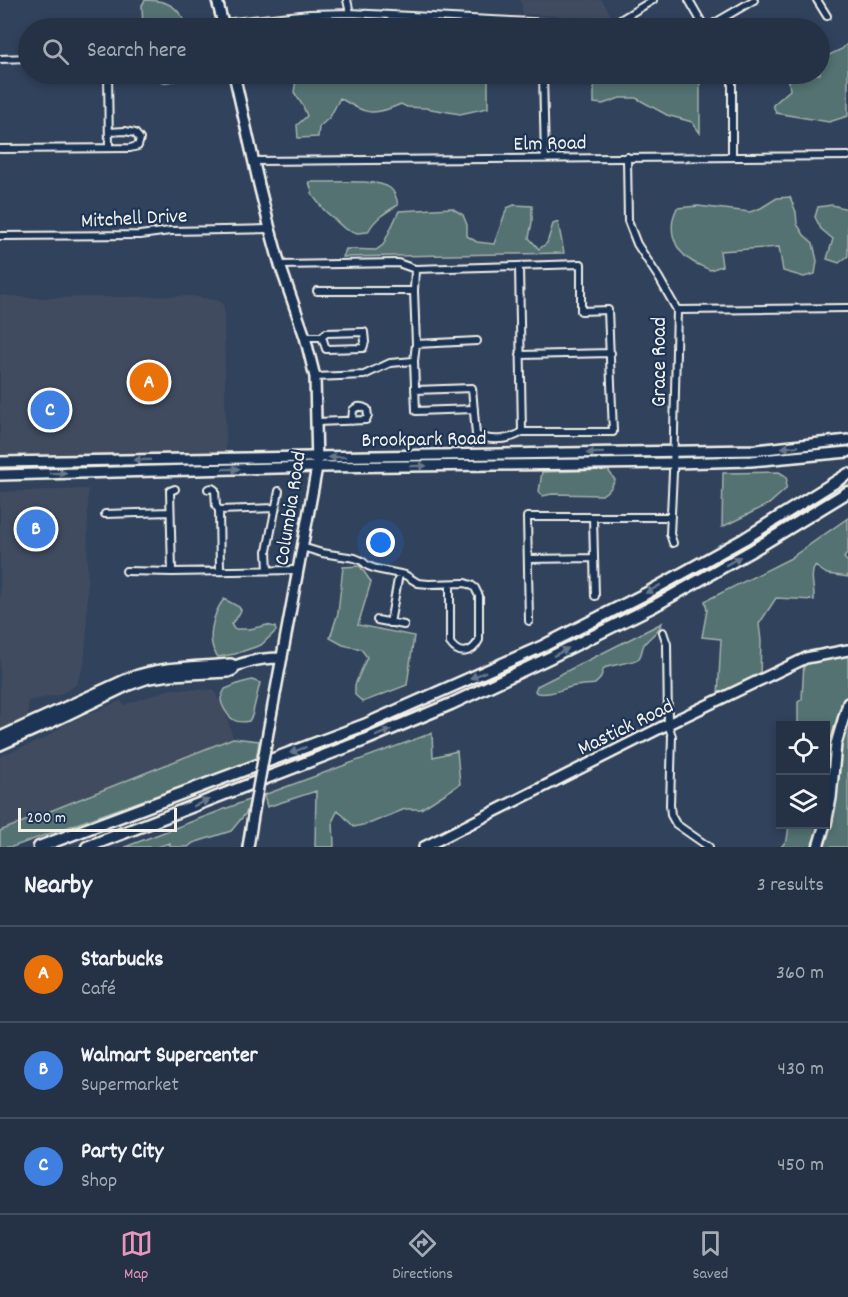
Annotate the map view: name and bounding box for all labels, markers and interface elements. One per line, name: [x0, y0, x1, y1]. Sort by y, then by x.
search box: [18, 18, 830, 84]
icon: search: [39, 35, 72, 68]
text: Search here: [87, 36, 186, 67]
street label: Elm Road: [513, 129, 587, 161]
street label: Mitchell Drive: [80, 202, 188, 238]
street label: Grace Road: [646, 317, 676, 407]
pin: A: [130, 360, 168, 404]
pin: C: [31, 388, 70, 432]
street label: Brookpark Road: [361, 425, 487, 457]
one-way arrow: [780, 442, 799, 452]
one-way arrow: [586, 448, 605, 458]
street label: Columbia Road: [268, 449, 316, 568]
one-way arrow: [328, 452, 347, 462]
one-way arrow: [133, 455, 152, 465]
one-way arrow: [408, 461, 427, 471]
one-way arrow: [221, 465, 240, 474]
one-way arrow: [49, 469, 68, 478]
pin: B: [16, 506, 56, 552]
your location: [366, 528, 395, 557]
one-way arrow: [725, 556, 742, 566]
one-way arrow: [645, 584, 661, 595]
one-way arrow: [552, 648, 570, 658]
one-way arrow: [468, 670, 486, 680]
street label: Mastick Road: [573, 692, 680, 765]
map controls: [776, 721, 830, 829]
button: locate: [776, 721, 830, 775]
one-way arrow: [375, 728, 392, 737]
one-way arrow: [289, 745, 307, 755]
button: layers: [776, 775, 830, 829]
one-way arrow: [193, 798, 211, 808]
scale bar: [18, 805, 177, 832]
text: 200 m: [27, 807, 66, 830]
text: Nearby: [24, 868, 92, 905]
text: 3 results: [757, 872, 824, 900]
text: Starbucks: [81, 945, 163, 976]
text: A: [38, 960, 49, 988]
text: 360 m: [776, 960, 824, 988]
text: Café: [81, 976, 116, 1004]
text: Walmart Supercenter: [81, 1041, 258, 1072]
text: B: [39, 1056, 48, 1084]
text: 430 m: [778, 1056, 824, 1084]
text: Supermarket: [81, 1072, 179, 1100]
text: Party City: [81, 1137, 163, 1168]
text: C: [39, 1152, 48, 1180]
text: 450 m: [777, 1152, 824, 1180]
text: Shop: [81, 1168, 117, 1196]
tab: Map: [120, 1227, 153, 1286]
tab: Directions: [392, 1227, 453, 1286]
tab: Saved: [692, 1227, 728, 1286]

